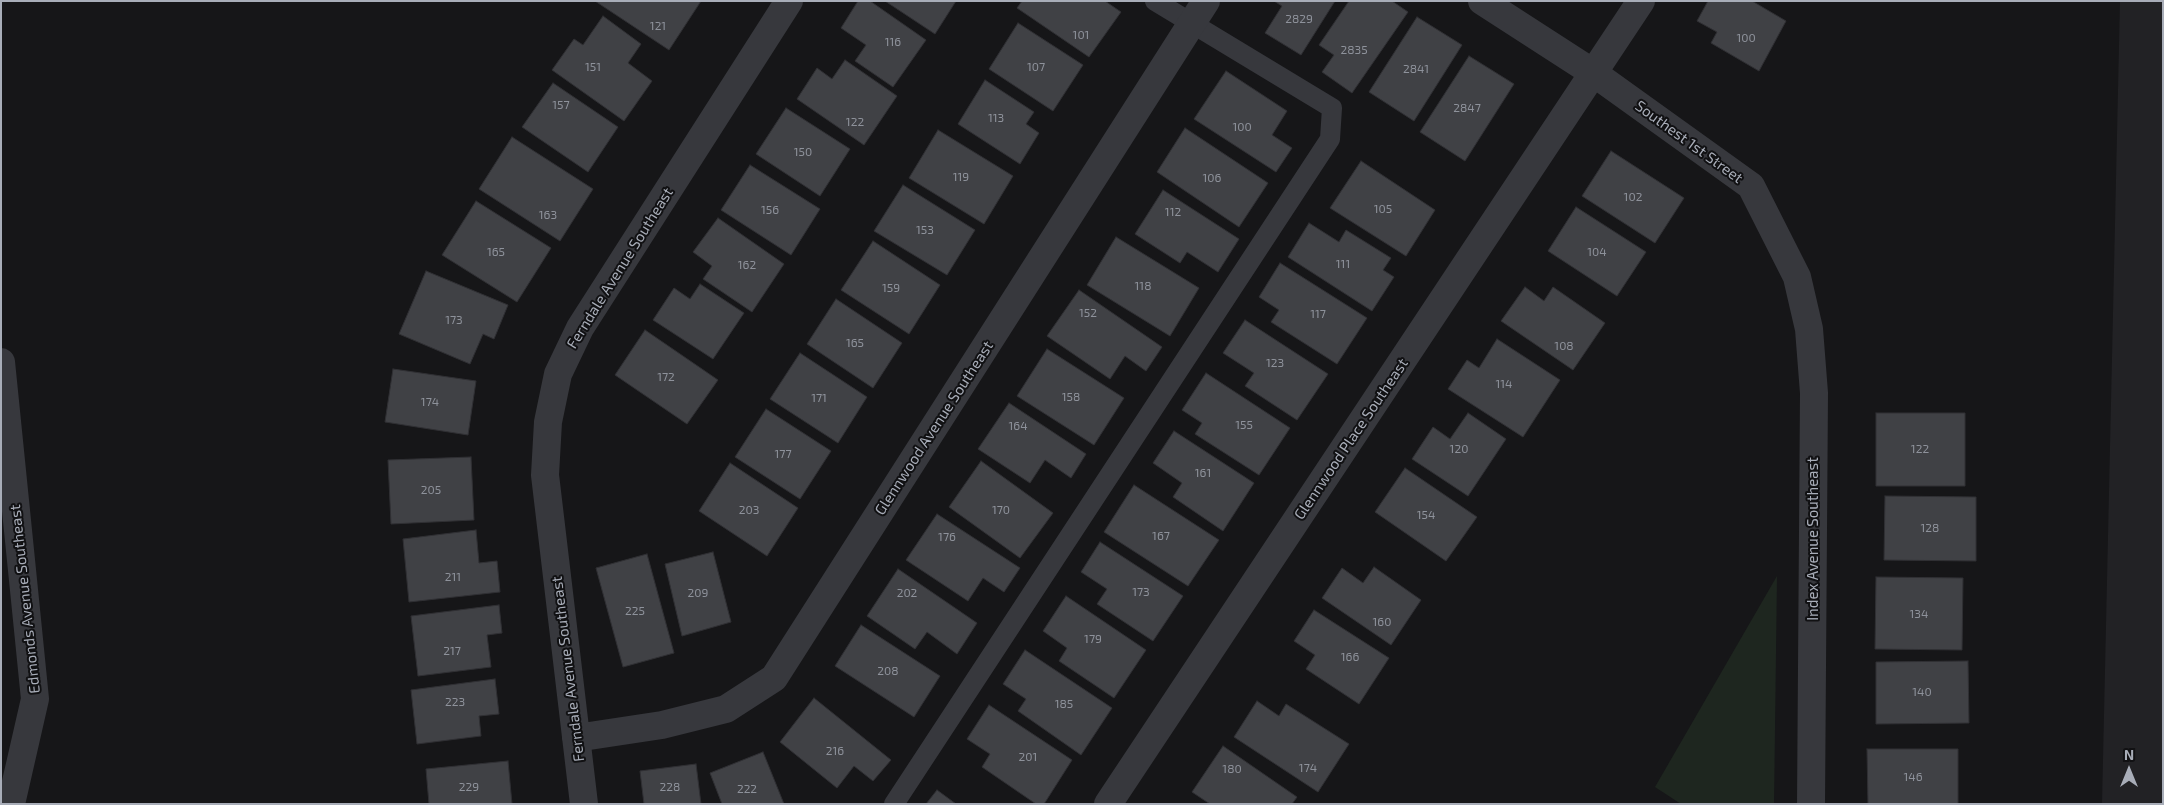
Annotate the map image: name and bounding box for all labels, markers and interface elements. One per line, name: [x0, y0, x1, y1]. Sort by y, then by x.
house number: 2829: [1285, 12, 1313, 26]
house number: 121: [650, 19, 666, 33]
house number: 101: [1073, 28, 1089, 42]
house number: 100: [1736, 31, 1756, 45]
house number: 116: [885, 35, 901, 49]
house number: 2835: [1340, 43, 1368, 57]
house number: 151: [585, 60, 601, 74]
house number: 107: [1027, 60, 1045, 74]
house number: 2841: [1403, 62, 1429, 76]
street label: Southest 1st Street: [1632, 97, 1746, 187]
house number: 157: [552, 98, 570, 112]
house number: 2847: [1453, 101, 1481, 115]
house number: 113: [988, 111, 1004, 125]
house number: 122: [846, 115, 864, 129]
house number: 100: [1232, 120, 1252, 134]
house number: 150: [794, 145, 812, 159]
house number: 119: [953, 170, 969, 184]
house number: 106: [1203, 171, 1221, 185]
street label: Ferndale Avenue Southeast: [563, 184, 677, 352]
house number: 102: [1624, 190, 1642, 204]
house number: 105: [1374, 202, 1392, 216]
house number: 156: [761, 203, 779, 217]
house number: 112: [1165, 205, 1181, 219]
house number: 163: [539, 208, 557, 222]
house number: 153: [916, 223, 934, 237]
house number: 165: [487, 245, 505, 259]
house number: 104: [1587, 245, 1607, 259]
house number: 111: [1336, 257, 1350, 271]
house number: 162: [738, 258, 756, 272]
house number: 118: [1135, 279, 1151, 293]
house number: 159: [882, 281, 900, 295]
house number: 152: [1079, 306, 1097, 320]
house number: 117: [1310, 307, 1326, 321]
house number: 173: [445, 313, 463, 327]
house number: 165: [846, 336, 864, 350]
street label: Glennwood Avenue Southeast: [871, 338, 997, 518]
house number: 108: [1554, 339, 1574, 353]
street label: Glennwood Place Southeast: [1290, 355, 1412, 523]
house number: 123: [1266, 356, 1284, 370]
house number: 172: [657, 370, 675, 384]
house number: 114: [1496, 377, 1512, 391]
house number: 158: [1062, 390, 1080, 404]
house number: 171: [811, 391, 827, 405]
house number: 174: [421, 395, 439, 409]
house number: 155: [1235, 418, 1253, 432]
house number: 164: [1008, 419, 1028, 433]
house number: 120: [1450, 442, 1468, 456]
house number: 122: [1911, 442, 1929, 456]
house number: 177: [774, 447, 792, 461]
street label: Index Avenue Southeast: [1804, 457, 1822, 621]
house number: 161: [1195, 466, 1211, 480]
house number: 205: [421, 483, 441, 497]
house number: 203: [739, 503, 759, 517]
house number: 170: [992, 503, 1010, 517]
street label: Edmonds Avenue Southeast: [6, 504, 44, 694]
house number: 154: [1417, 508, 1435, 522]
house number: 128: [1921, 521, 1939, 535]
house number: 167: [1152, 529, 1170, 543]
house number: 176: [938, 530, 956, 544]
house number: 211: [445, 570, 461, 584]
street label: Ferndale Avenue Southeast: [548, 575, 588, 763]
house number: 173: [1132, 585, 1150, 599]
house number: 209: [688, 586, 708, 600]
house number: 202: [897, 586, 917, 600]
house number: 225: [625, 604, 645, 618]
house number: 134: [1910, 607, 1928, 621]
house number: 160: [1373, 615, 1391, 629]
house number: 179: [1084, 632, 1102, 646]
house number: 217: [443, 644, 461, 658]
house number: 166: [1341, 650, 1359, 664]
house number: 208: [877, 664, 899, 678]
house number: 140: [1912, 685, 1932, 699]
house number: 223: [445, 695, 465, 709]
house number: 185: [1055, 697, 1073, 711]
house number: 216: [826, 744, 844, 758]
north arrow: [2104, 745, 2154, 795]
text: N: [2124, 746, 2134, 763]
house number: 201: [1019, 750, 1037, 764]
house number: 174: [1299, 761, 1317, 775]
house number: 180: [1222, 762, 1242, 776]
house number: 146: [1903, 770, 1923, 784]
house number: 229: [459, 780, 479, 794]
house number: 228: [660, 780, 680, 794]
house number: 222: [737, 782, 757, 796]

